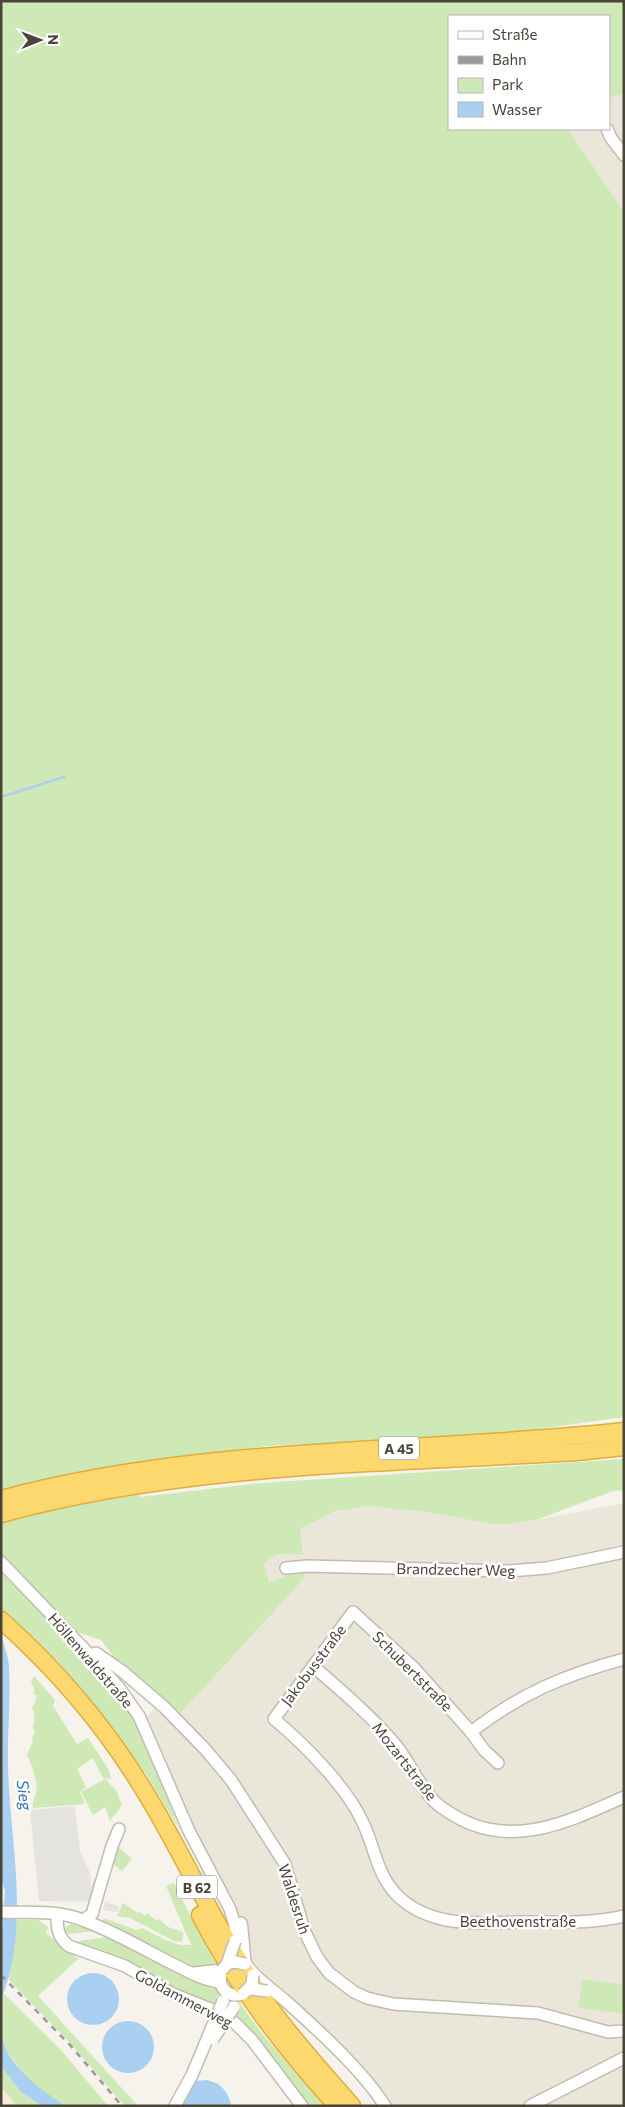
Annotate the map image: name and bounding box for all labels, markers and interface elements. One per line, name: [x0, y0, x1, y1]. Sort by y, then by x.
north arrow: [15, 15, 65, 65]
legend: [448, 15, 610, 130]
text: Straße: [492, 25, 538, 43]
text: N: [45, 34, 62, 45]
text: Bahn: [492, 50, 527, 68]
text: Park: [492, 75, 523, 93]
text: Wasser: [492, 100, 542, 118]
road number: A 45: [379, 1436, 419, 1460]
street label: Brandzecher Weg: [396, 1559, 516, 1579]
street label: Höllenwaldstraße: [45, 1609, 137, 1711]
street label: Jakobusstraße: [277, 1621, 349, 1709]
street label: Schubertstraße: [369, 1627, 457, 1715]
street label: Mozartstraße: [369, 1718, 441, 1804]
water label: Sieg: [13, 1779, 37, 1813]
street label: Waldesruh: [275, 1862, 315, 1936]
road number: B 62: [177, 1875, 217, 1898]
street label: Beethovenstraße: [460, 1912, 576, 1930]
street label: Goldammerweg: [132, 1965, 236, 2031]

